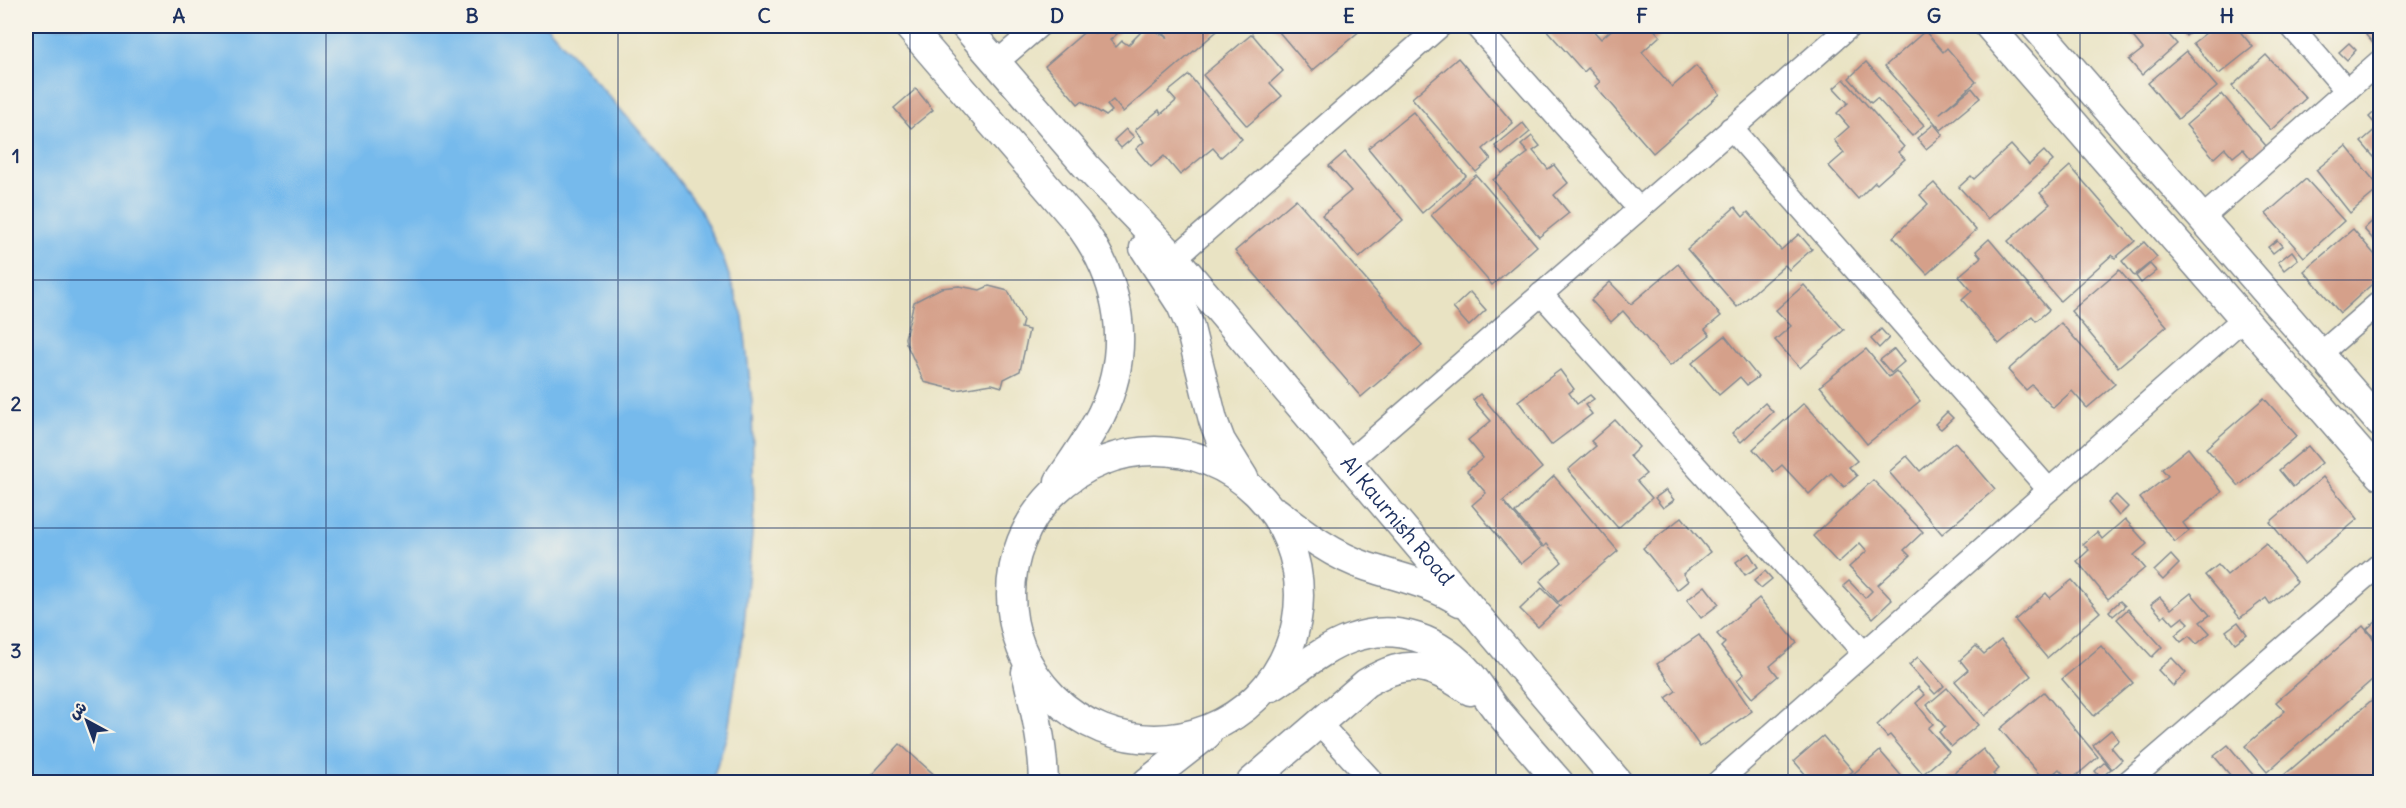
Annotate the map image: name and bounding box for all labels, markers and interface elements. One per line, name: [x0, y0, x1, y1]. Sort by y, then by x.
text: A: [173, 3, 186, 28]
text: B: [465, 3, 479, 28]
text: C: [757, 3, 771, 28]
text: D: [1050, 3, 1064, 28]
text: E: [1343, 3, 1355, 28]
text: F: [1636, 3, 1648, 28]
text: G: [1927, 3, 1941, 28]
text: H: [2220, 3, 2234, 28]
text: 1: [12, 143, 20, 168]
text: 2: [11, 391, 22, 416]
street label: Al Kaurnish Road: [1335, 450, 1460, 591]
text: 3: [10, 638, 22, 663]
north arrow: [57, 691, 117, 751]
text: ش: [64, 696, 90, 723]

